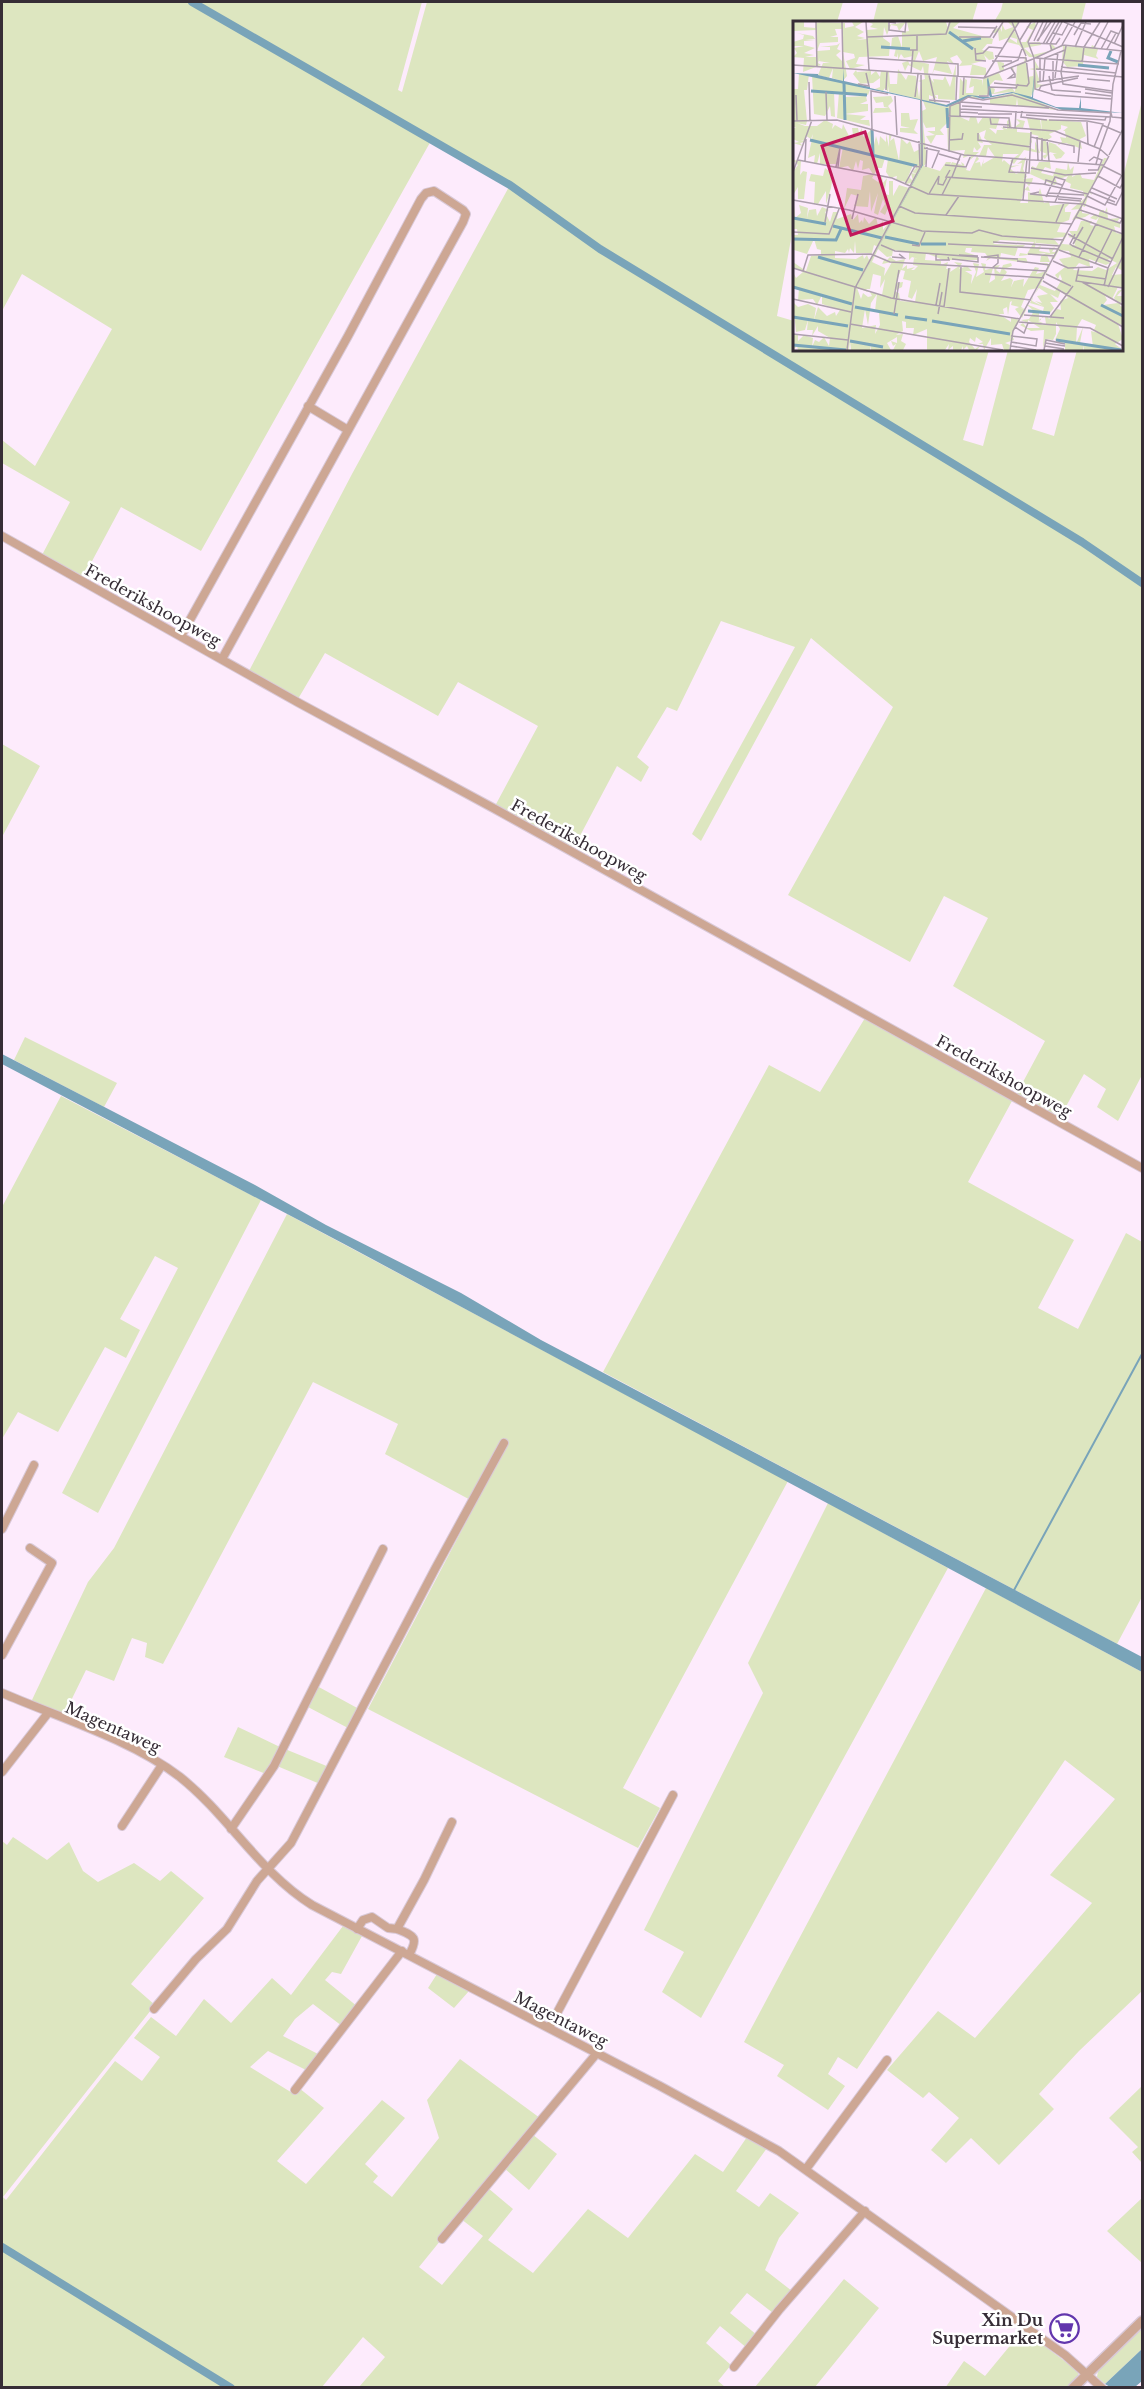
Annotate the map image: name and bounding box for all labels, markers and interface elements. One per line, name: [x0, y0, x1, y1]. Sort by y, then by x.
inset map: [793, 21, 1123, 351]
street label: Frederikshoopweg: [82, 559, 225, 651]
street label: Frederikshoopweg: [508, 794, 651, 886]
street label: Frederikshoopweg: [933, 1030, 1076, 1122]
street label: Magentaweg: [62, 1697, 164, 1757]
street label: Magentaweg: [511, 1987, 612, 2051]
place label: Xin Du Supermarket: [932, 2310, 1044, 2348]
supermarket icon: Xin Du Supermarket: [1048, 2313, 1080, 2345]

